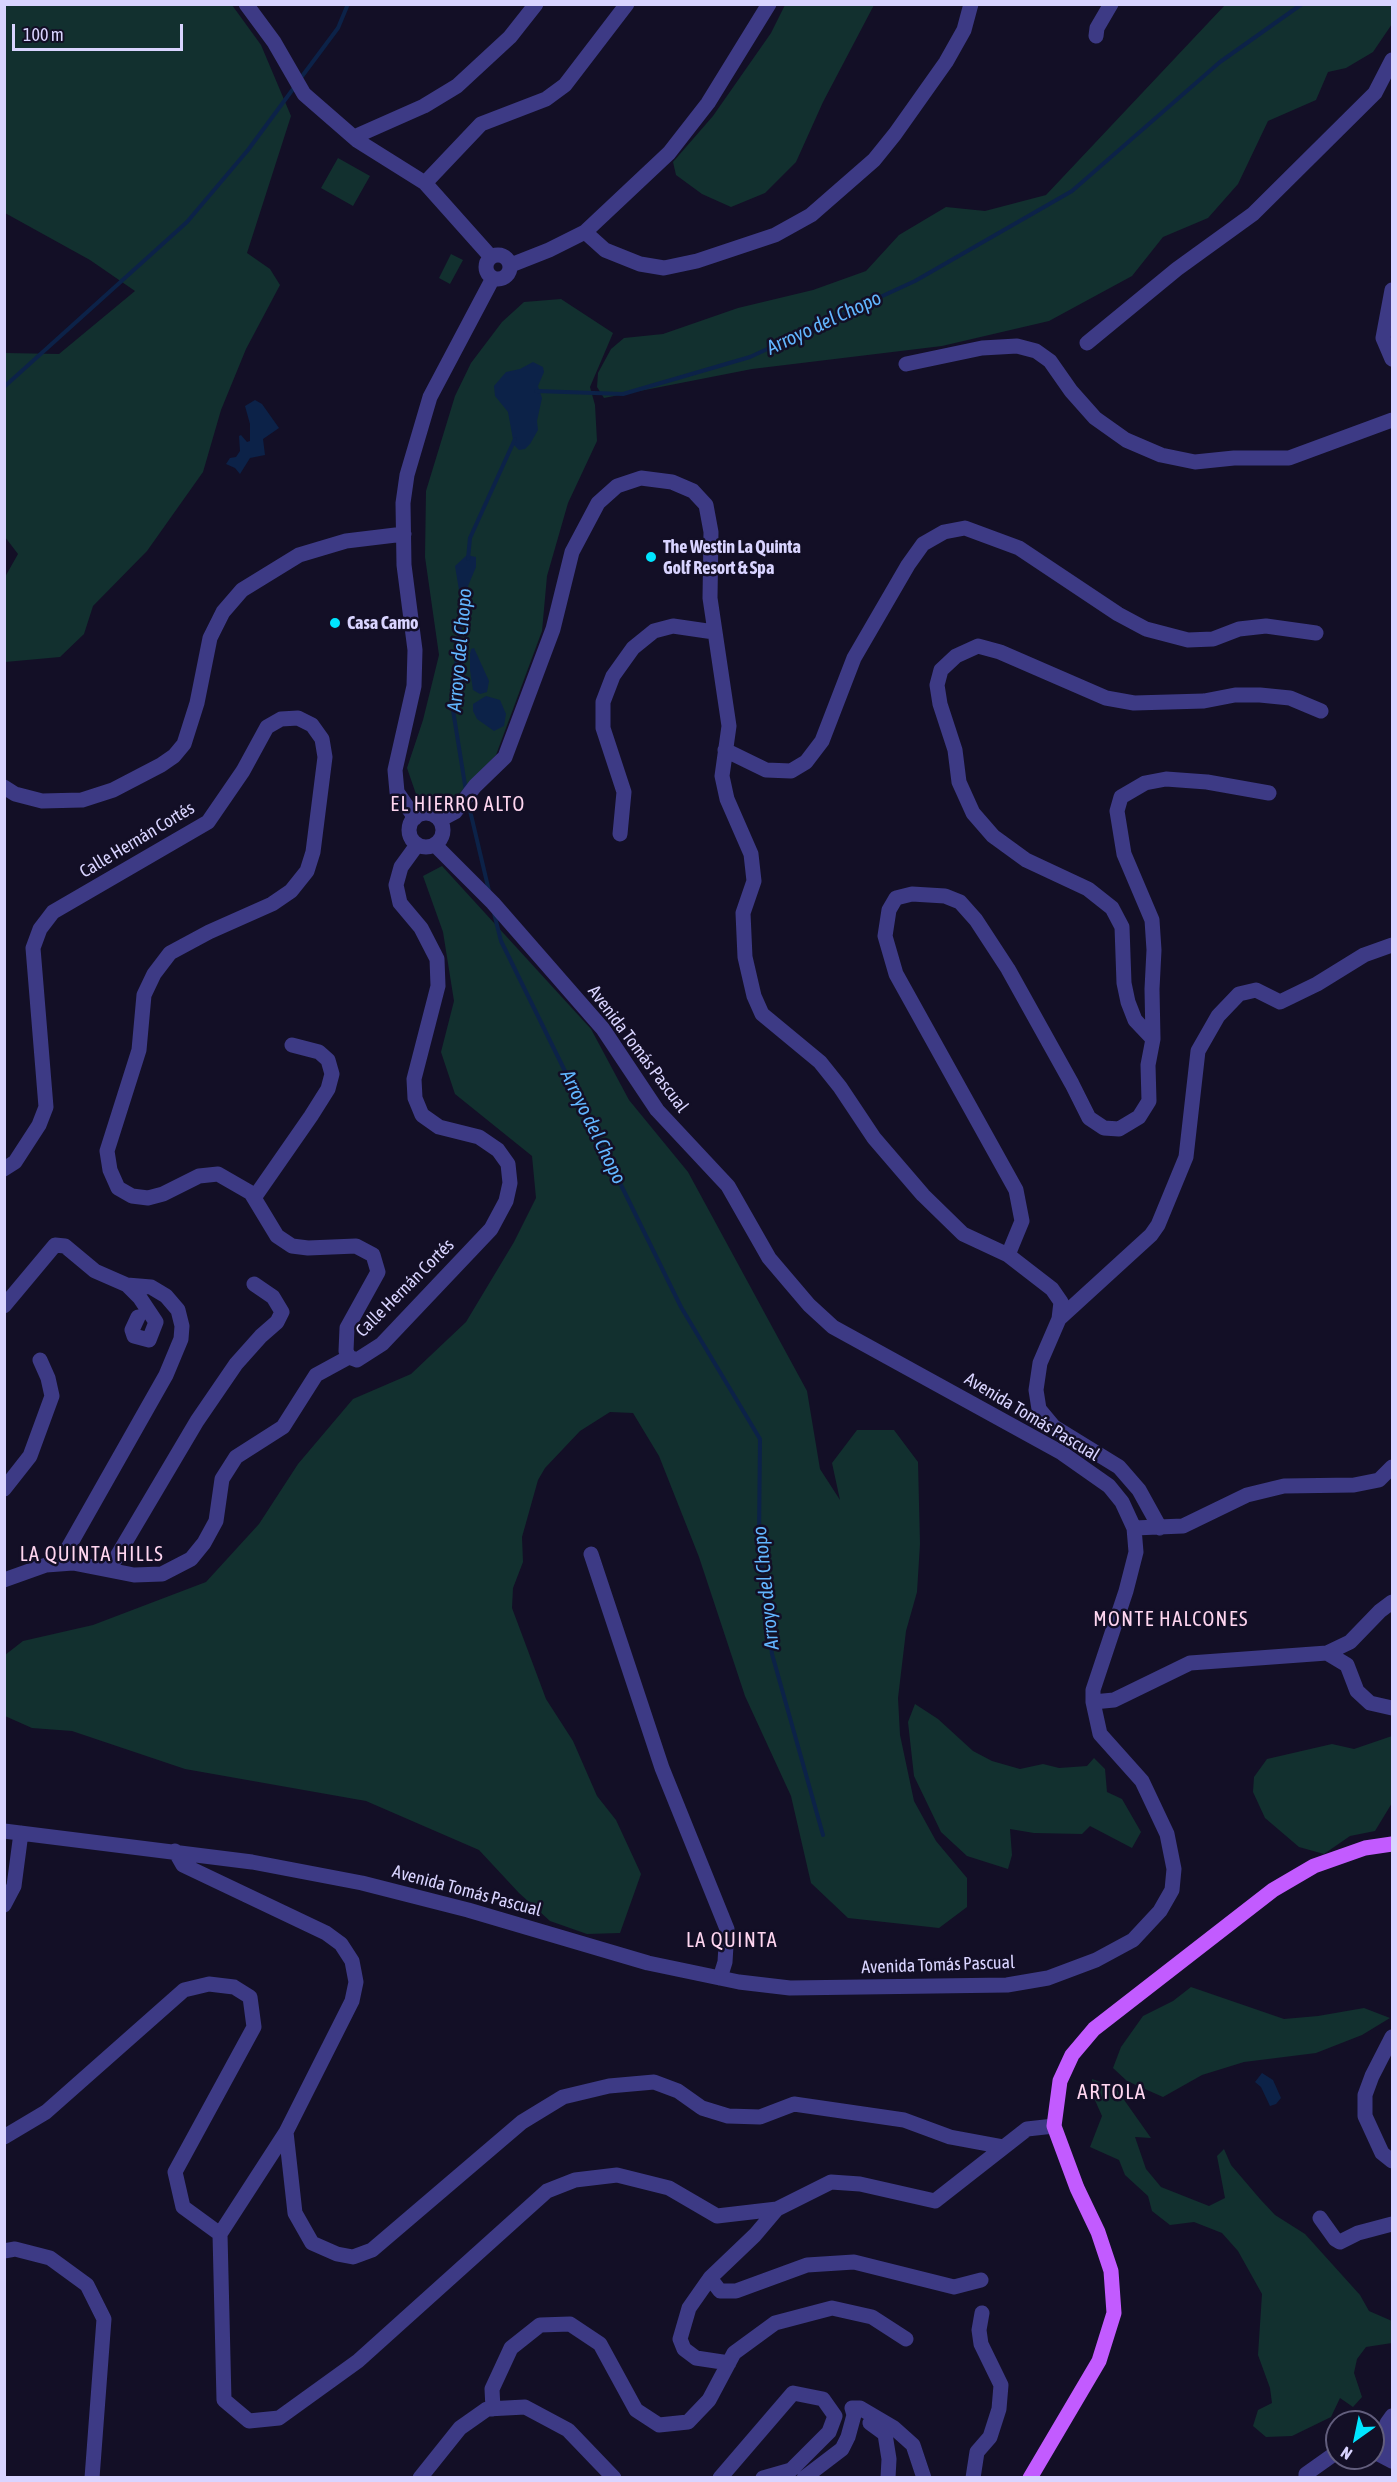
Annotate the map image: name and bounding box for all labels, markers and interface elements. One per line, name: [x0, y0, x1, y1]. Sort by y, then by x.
scale bar: [15, 12, 186, 50]
text: 100 m: [23, 24, 64, 45]
water label: Arroyo del Chopo: [763, 286, 885, 360]
place label: The Westin La Quinta Golf Resort & Spa: [663, 536, 801, 578]
marker: The Westin La Quinta Golf Resort & Spa: [644, 550, 658, 564]
water label: Arroyo del Chopo: [443, 587, 477, 713]
place label: Casa Camo: [347, 612, 419, 634]
marker: Casa Camo: [328, 616, 342, 630]
district label: EL HIERRO ALTO: [390, 793, 526, 817]
street label: Calle Hernán Cortés: [76, 797, 198, 883]
street label: Avenida Tomás Pascual: [583, 981, 693, 1117]
water label: Arroyo del Chopo: [555, 1066, 631, 1188]
street label: Calle Hernán Cortés: [351, 1234, 459, 1342]
street label: Avenida Tomás Pascual: [961, 1368, 1103, 1466]
water label: Arroyo del Chopo: [748, 1525, 784, 1651]
district label: LA QUINTA HILLS: [20, 1543, 164, 1567]
district label: MONTE HALCONES: [1093, 1608, 1249, 1632]
street label: Avenida Tomás Pascual: [390, 1861, 544, 1921]
district label: LA QUINTA: [686, 1929, 778, 1953]
street label: Avenida Tomás Pascual: [861, 1952, 1015, 1978]
district label: ARTOLA: [1077, 2079, 1147, 2105]
north arrow: [1325, 2410, 1385, 2470]
text: N: [1337, 2443, 1355, 2464]

